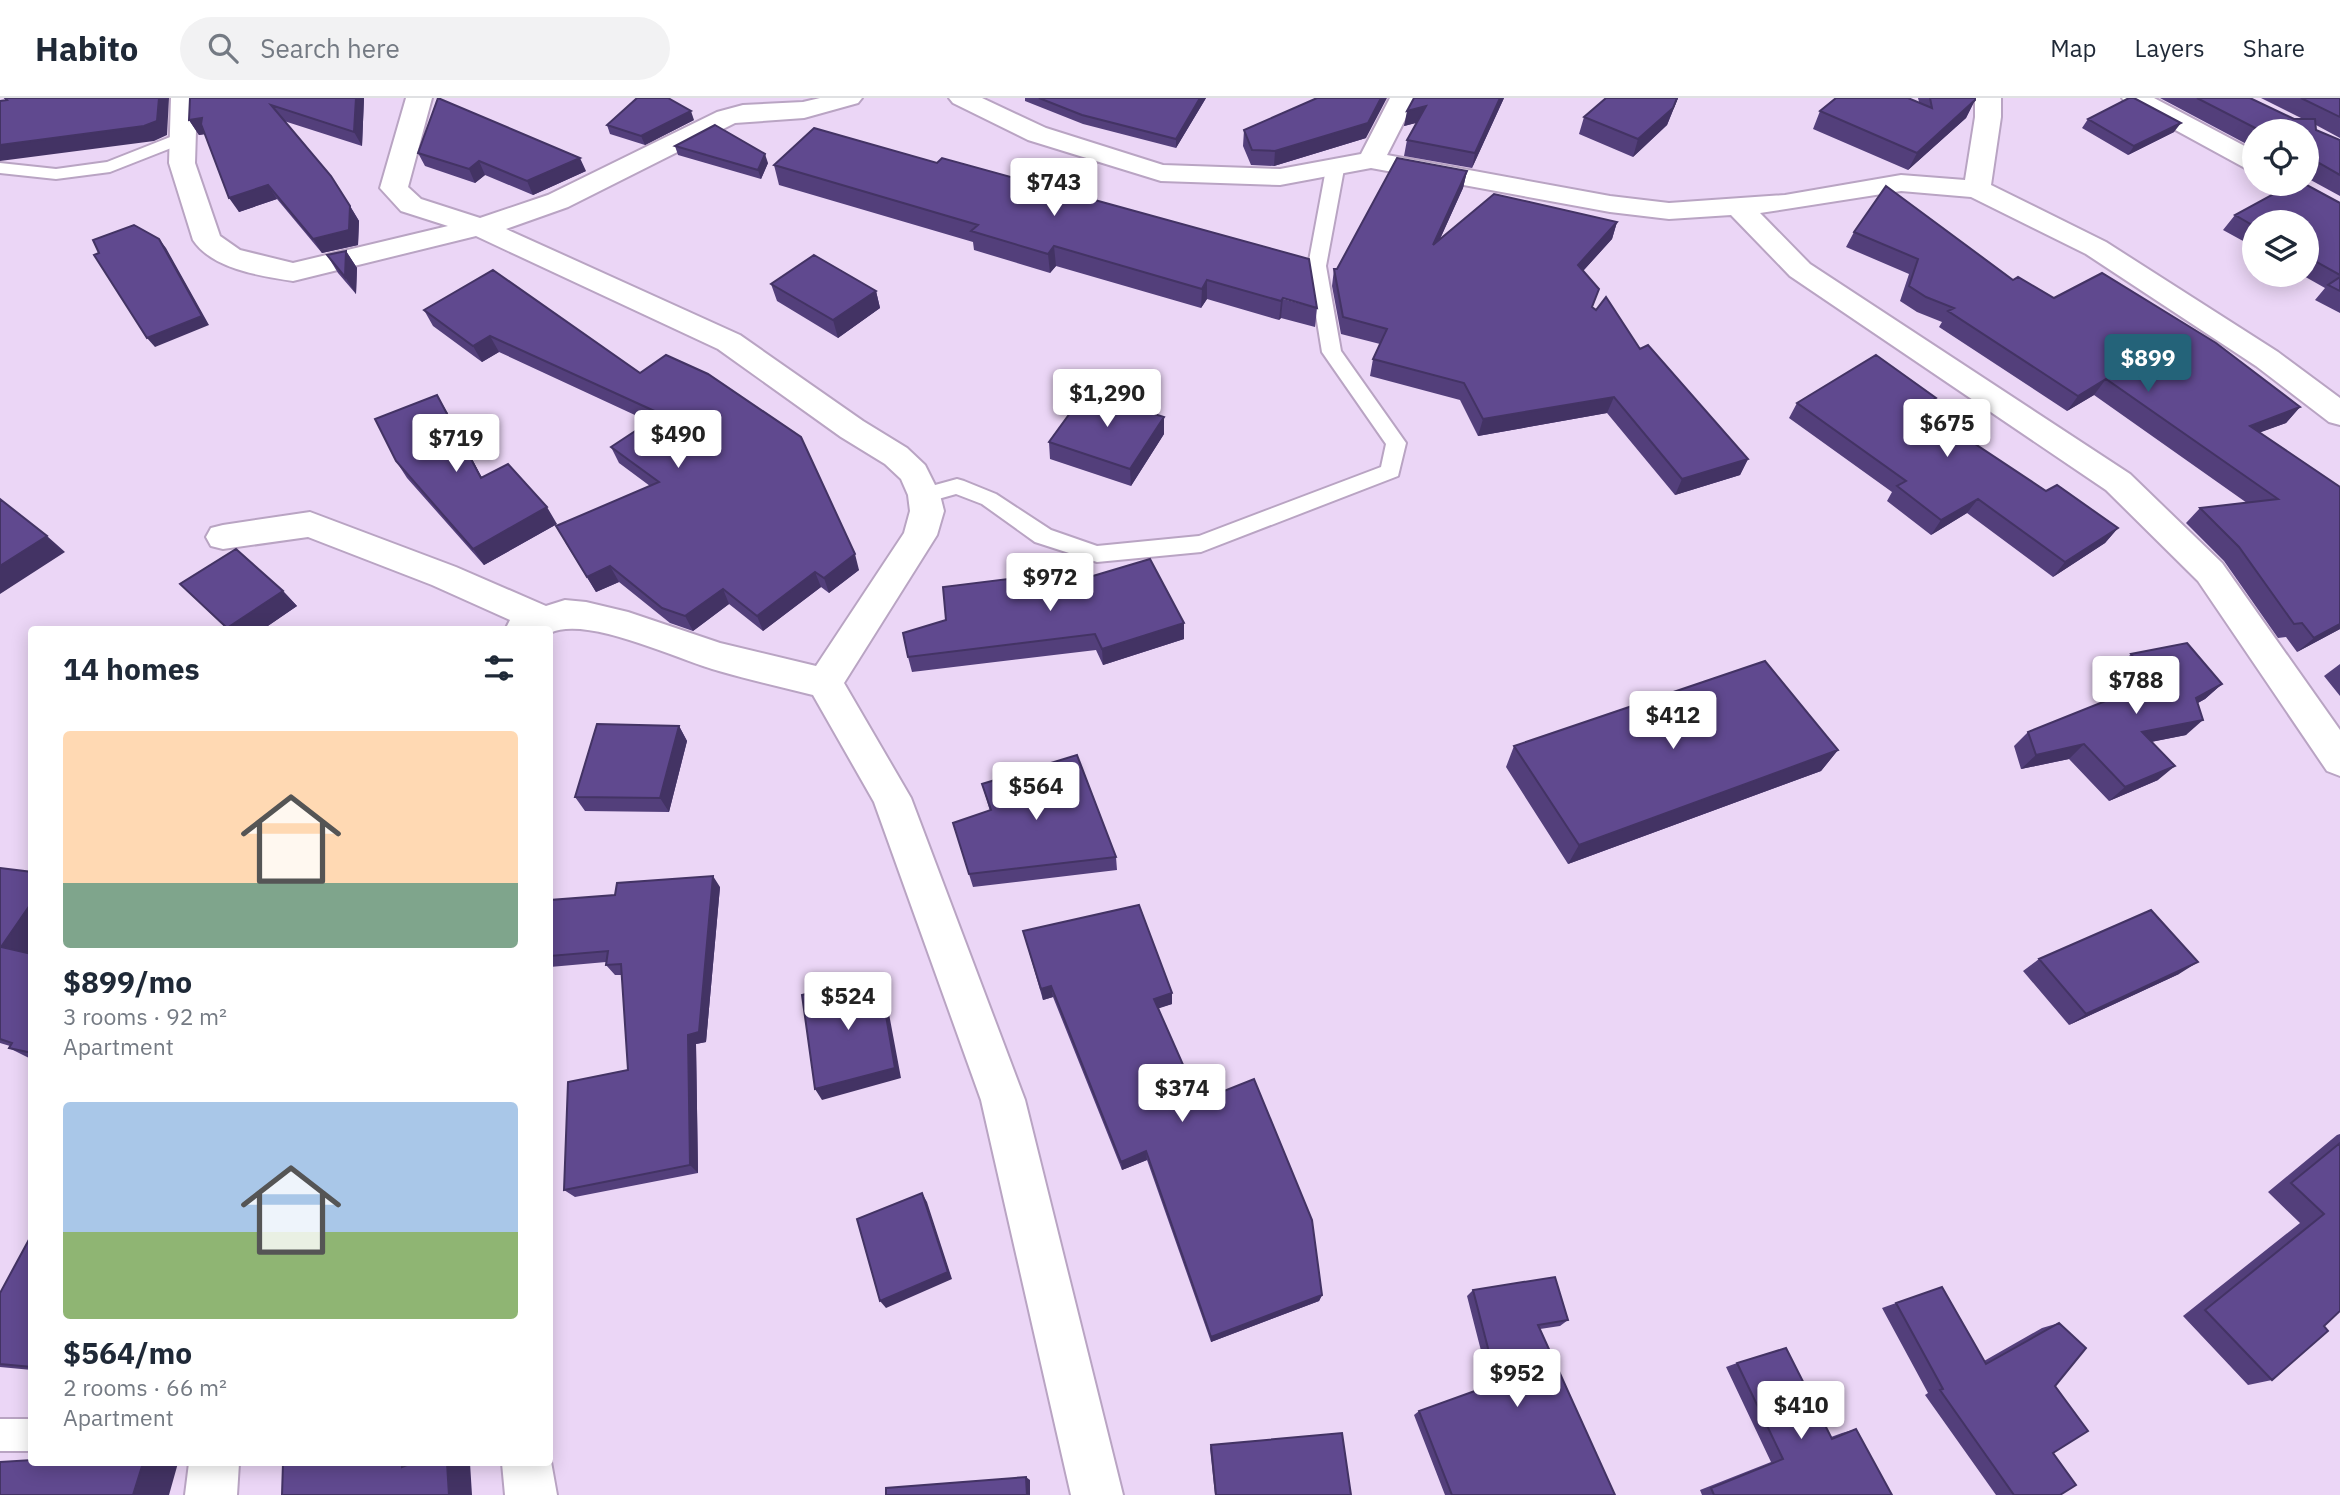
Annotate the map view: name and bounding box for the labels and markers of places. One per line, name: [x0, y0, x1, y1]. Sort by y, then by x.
pin: $743: [1013, 158, 1095, 218]
pin: $899: [2107, 334, 2189, 394]
pin: $1,290: [1050, 370, 1164, 429]
pin: $675: [1906, 400, 1988, 459]
pin: $490: [637, 410, 719, 470]
pin: $719: [415, 414, 497, 474]
pin: $972: [1009, 554, 1091, 613]
pin: $788: [2095, 656, 2177, 716]
pin: $412: [1632, 692, 1714, 751]
pin: $564: [995, 762, 1077, 822]
pin: $524: [807, 972, 889, 1032]
pin: $374: [1141, 1065, 1223, 1124]
pin: $952: [1476, 1350, 1558, 1409]
pin: $410: [1760, 1382, 1842, 1441]

